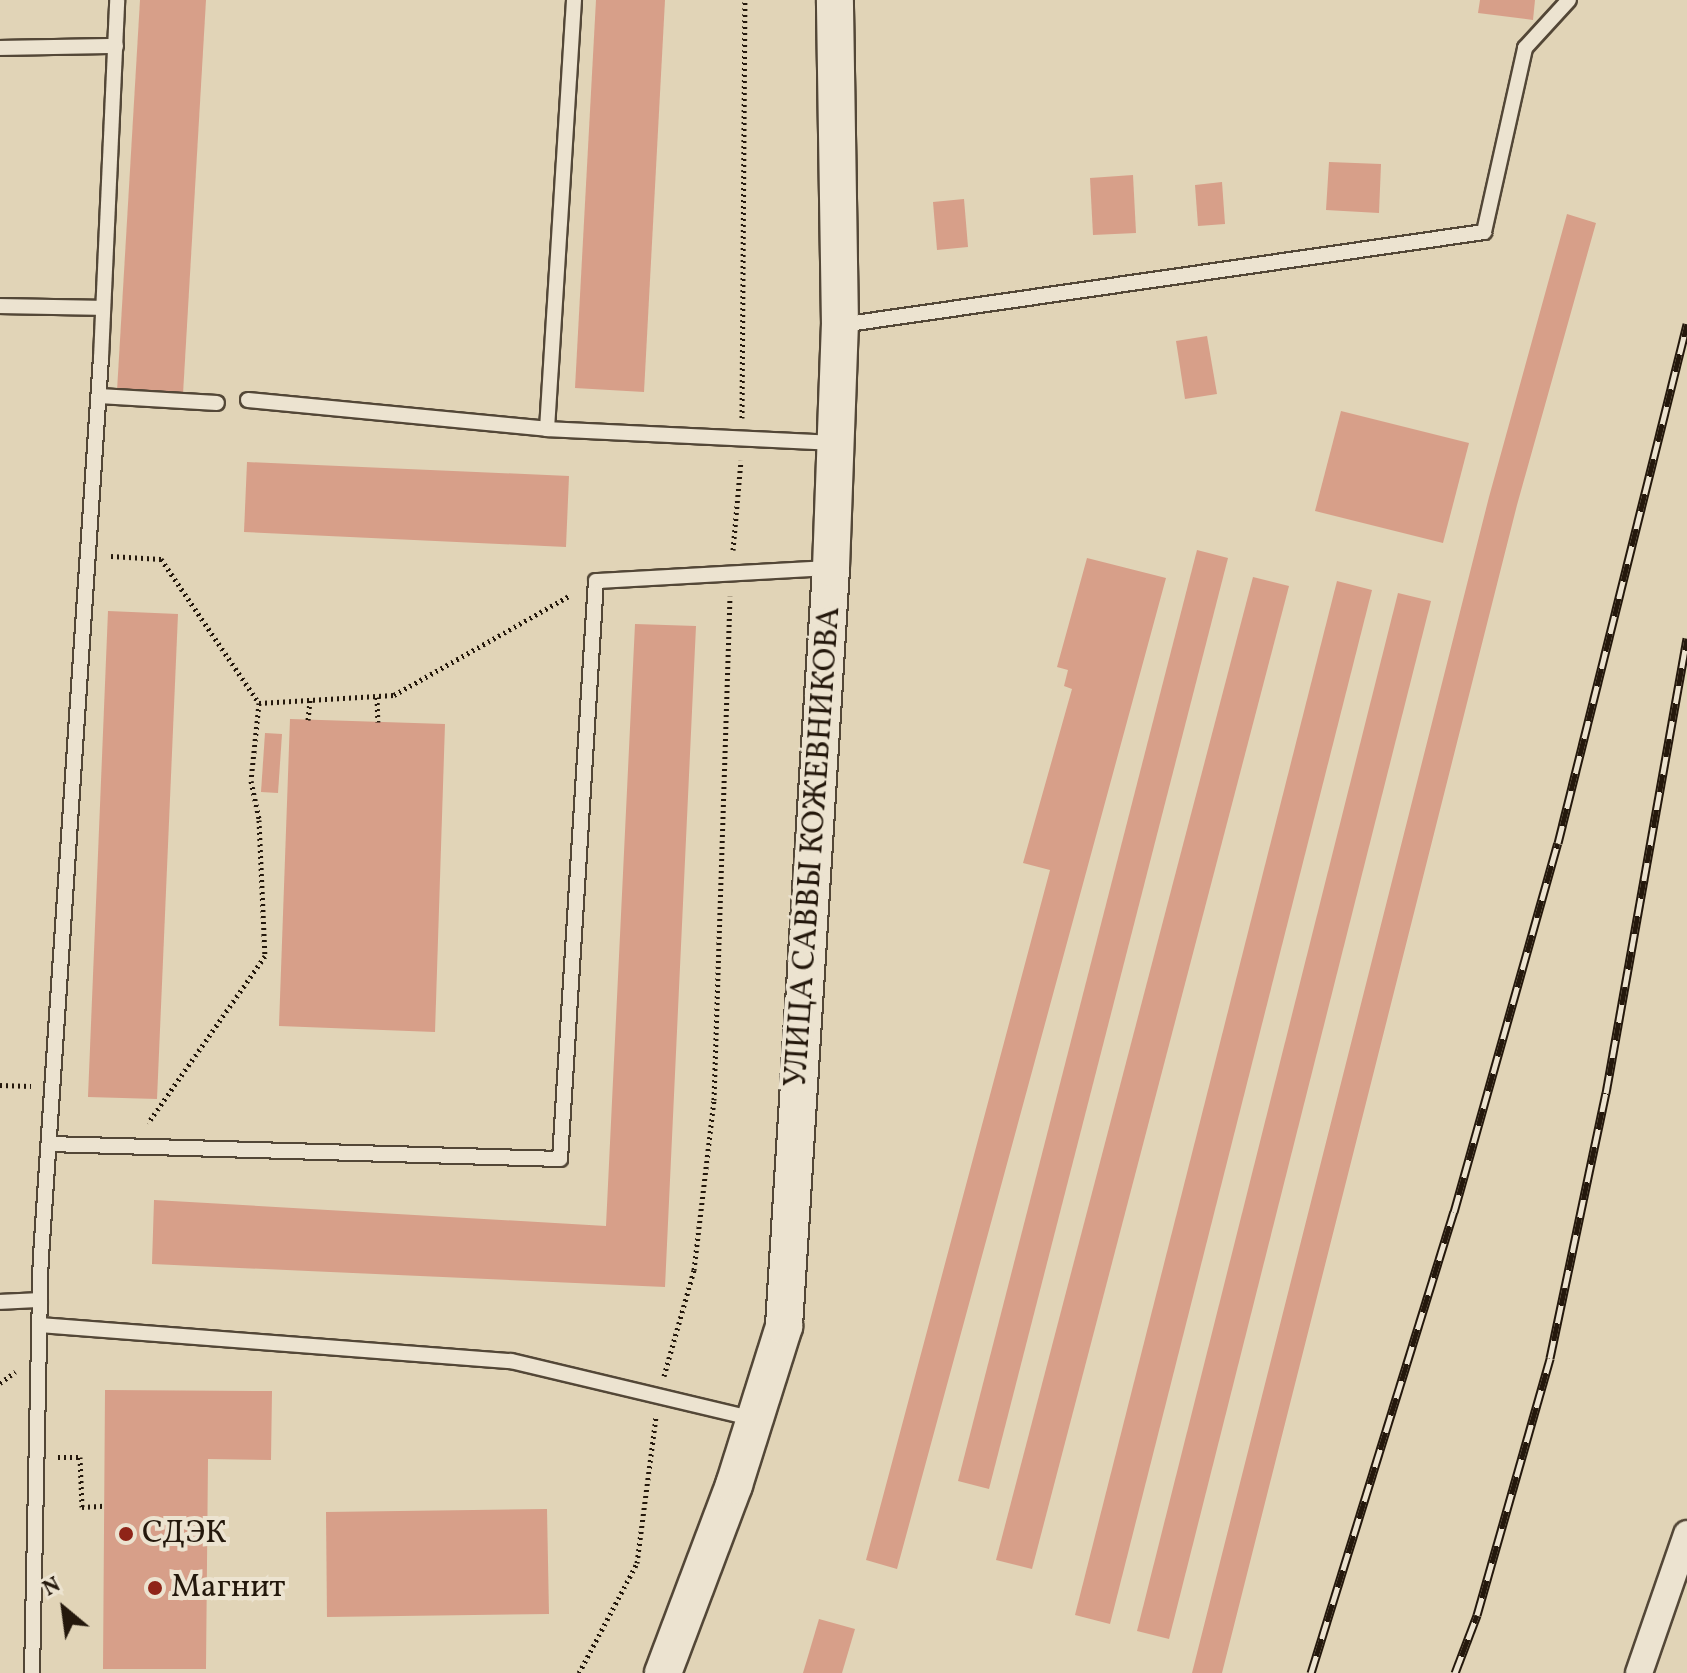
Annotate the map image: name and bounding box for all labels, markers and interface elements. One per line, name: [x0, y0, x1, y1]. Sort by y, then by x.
street label: УЛИЦА САВВЫ КОЖЕВНИКОВА: [778, 605, 850, 1089]
place label: СДЭК: [142, 1515, 227, 1553]
marker: СДЭК: [117, 1525, 135, 1543]
north arrow: [24, 1569, 104, 1649]
place label: Магнит: [171, 1569, 286, 1607]
text: N: [38, 1570, 67, 1605]
marker: Магнит: [146, 1579, 164, 1597]

